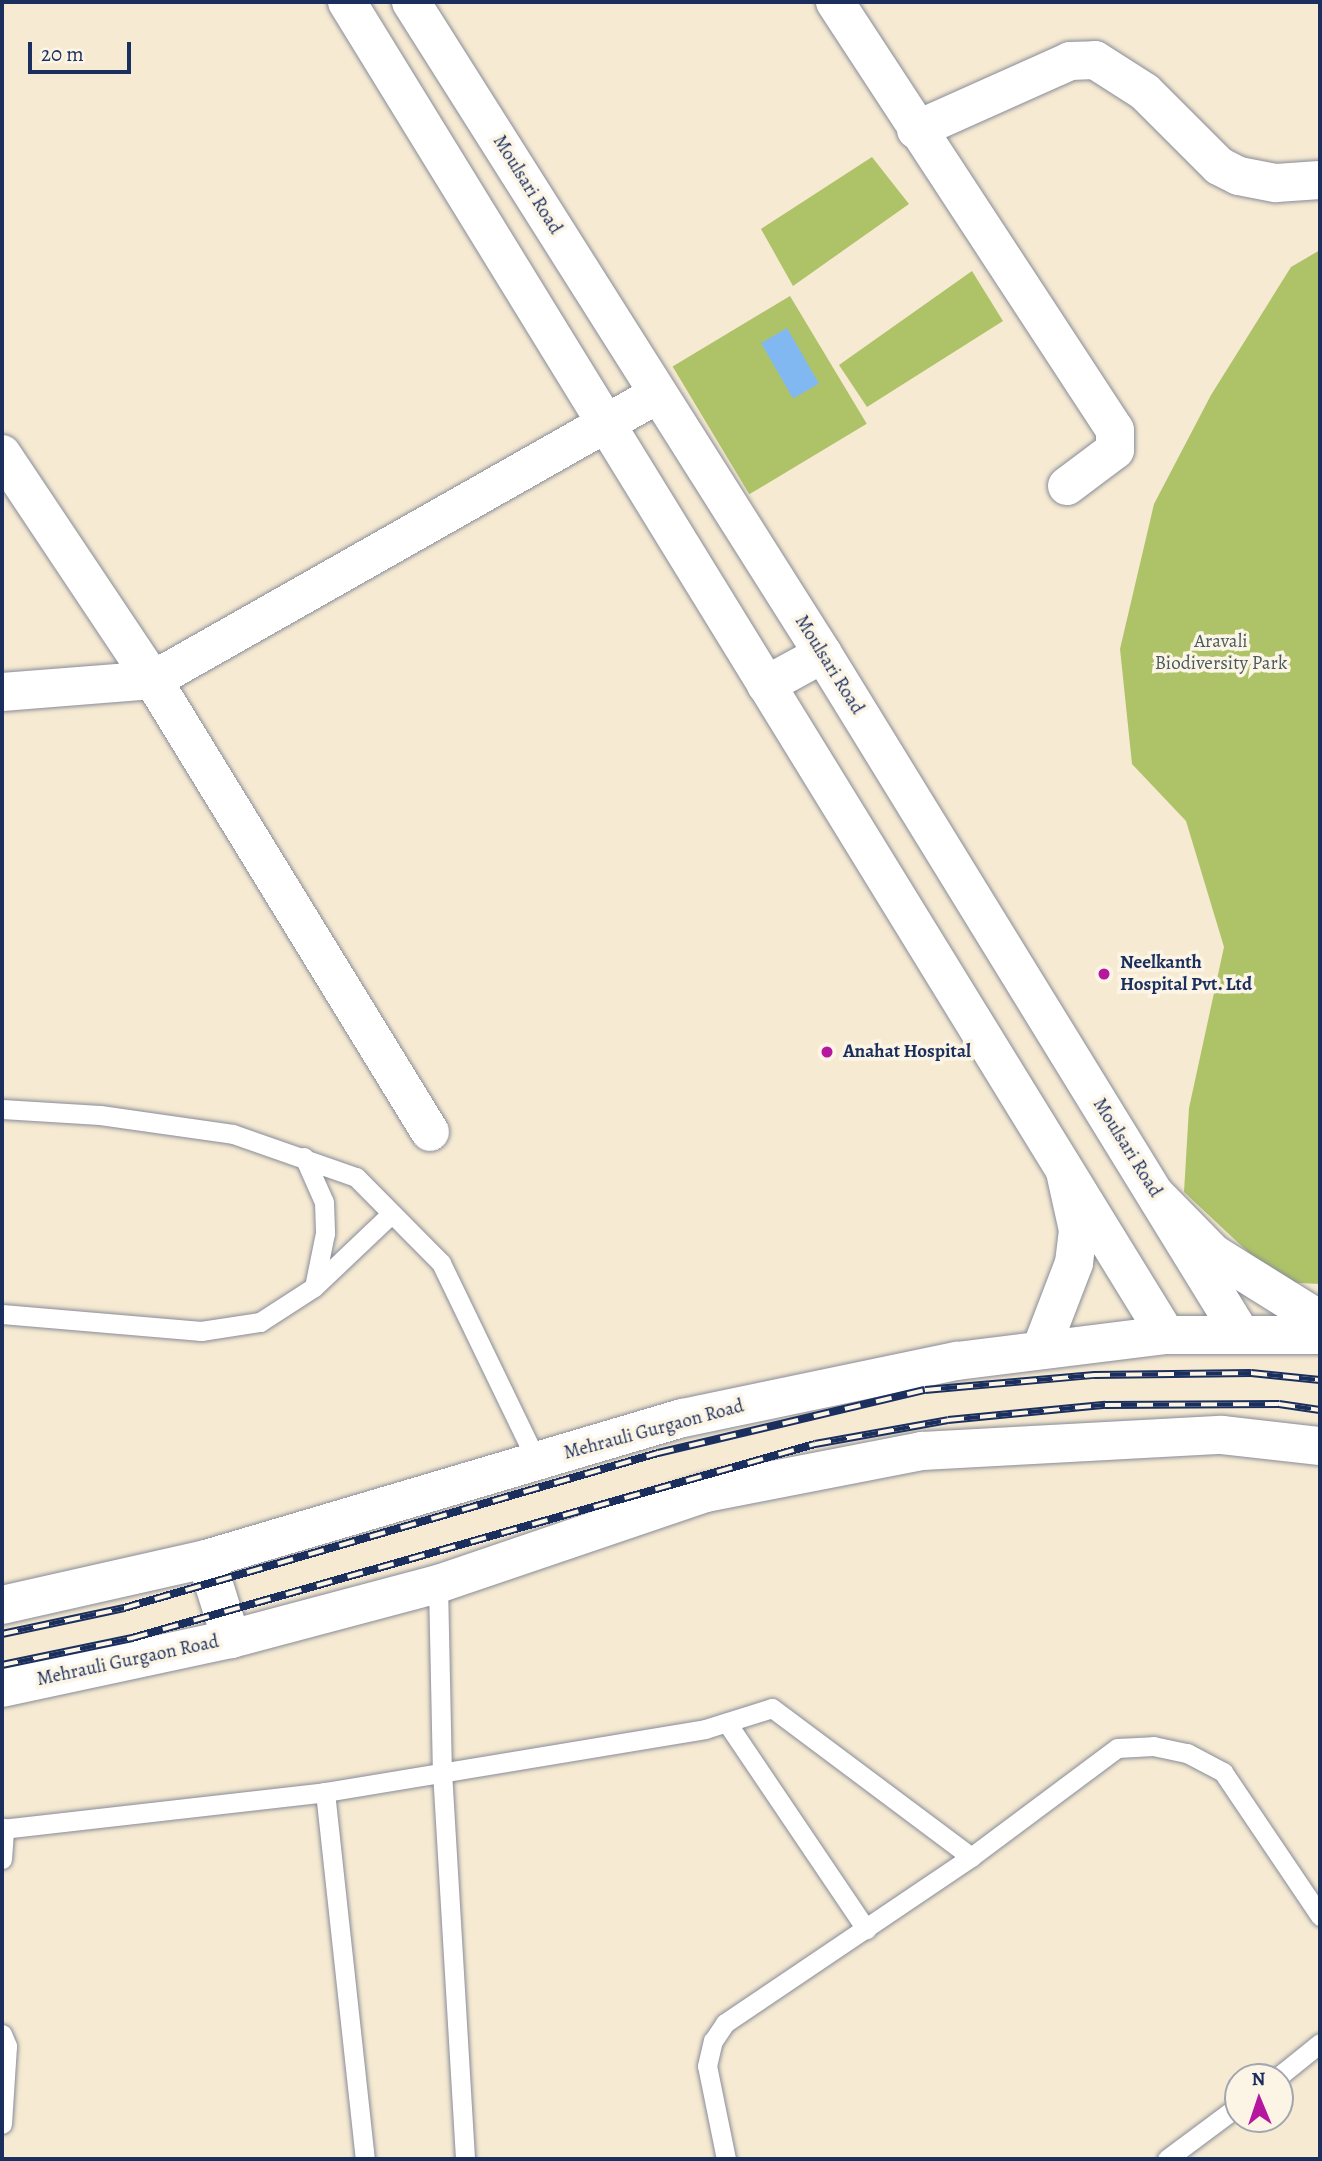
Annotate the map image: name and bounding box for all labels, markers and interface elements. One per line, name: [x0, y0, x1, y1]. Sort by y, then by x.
scale bar: [32, 28, 135, 72]
text: 20 m: [41, 40, 84, 68]
street label: Moulsari Road: [488, 131, 566, 239]
street label: Moulsari Road: [790, 611, 868, 719]
park label: Aravali Biodiversity Park: [1155, 631, 1287, 675]
place label: Neelkanth Hospital Pvt. Ltd: [1120, 952, 1252, 996]
marker: Neelkanth Hospital Pvt. Ltd: [1094, 964, 1114, 984]
place label: Anahat Hospital: [843, 1041, 971, 1063]
marker: Anahat Hospital: [817, 1042, 837, 1062]
street label: Moulsari Road: [1088, 1094, 1166, 1202]
street label: Mehrauli Gurgaon Road: [561, 1395, 747, 1465]
street label: Mehrauli Gurgaon Road: [35, 1631, 221, 1691]
north arrow: [1224, 2063, 1294, 2133]
text: N: [1251, 2066, 1266, 2092]

